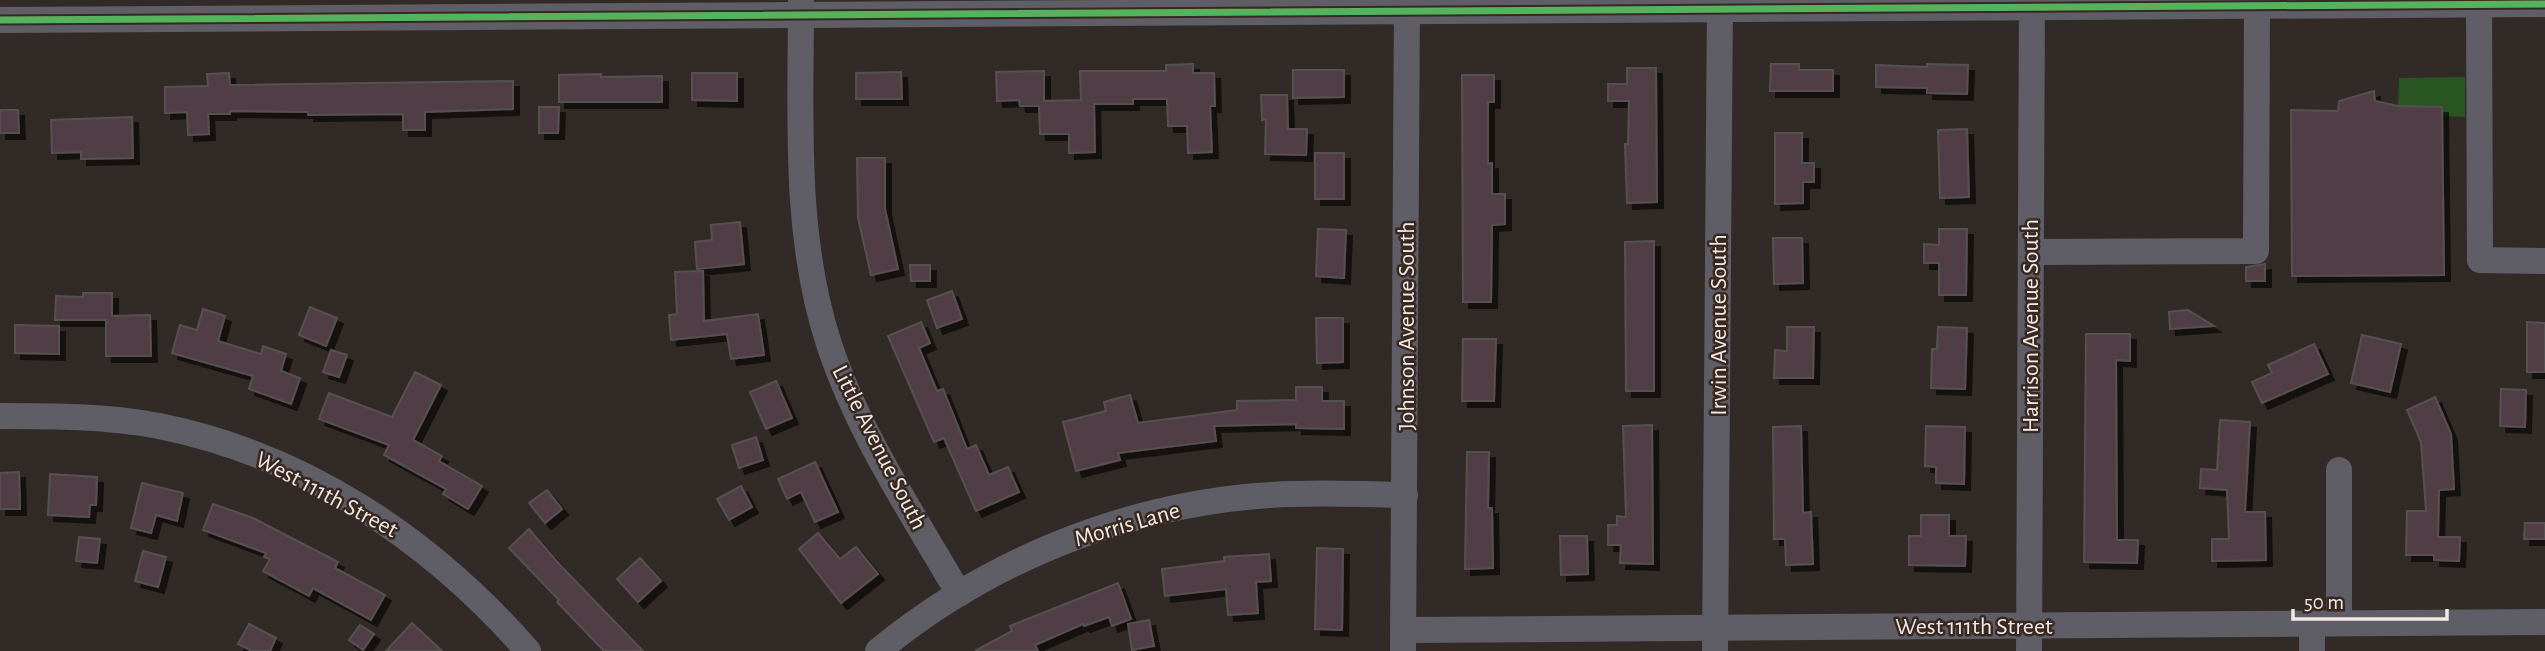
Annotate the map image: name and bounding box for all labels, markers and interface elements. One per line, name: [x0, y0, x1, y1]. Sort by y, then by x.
street label: Harrison Avenue South: [2019, 219, 2043, 433]
street label: Johnson Avenue South: [1395, 221, 1419, 431]
street label: Irwin Avenue South: [1707, 234, 1731, 416]
street label: Little Avenue South: [827, 361, 931, 534]
street label: West 111th Street: [251, 447, 402, 543]
street label: Morris Lane: [1072, 498, 1183, 551]
scale bar: [2293, 578, 2447, 622]
text: 50 m: [2304, 592, 2344, 613]
street label: West 111th Street: [1895, 615, 2053, 639]

